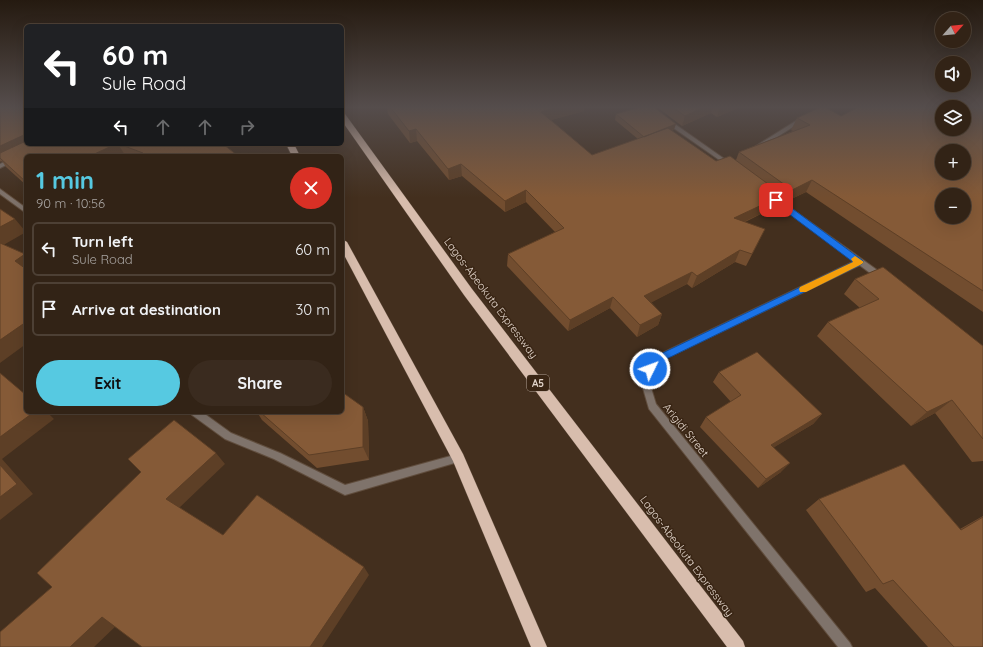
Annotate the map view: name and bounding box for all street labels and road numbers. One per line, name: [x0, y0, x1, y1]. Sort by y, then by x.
street label: Lagos-Abeokuta Expressway: [441, 235, 541, 361]
road number: A5: [527, 375, 549, 391]
street label: Arigidi Street: [660, 400, 712, 460]
street label: Lagos-Abeokuta Expressway: [637, 493, 737, 619]

